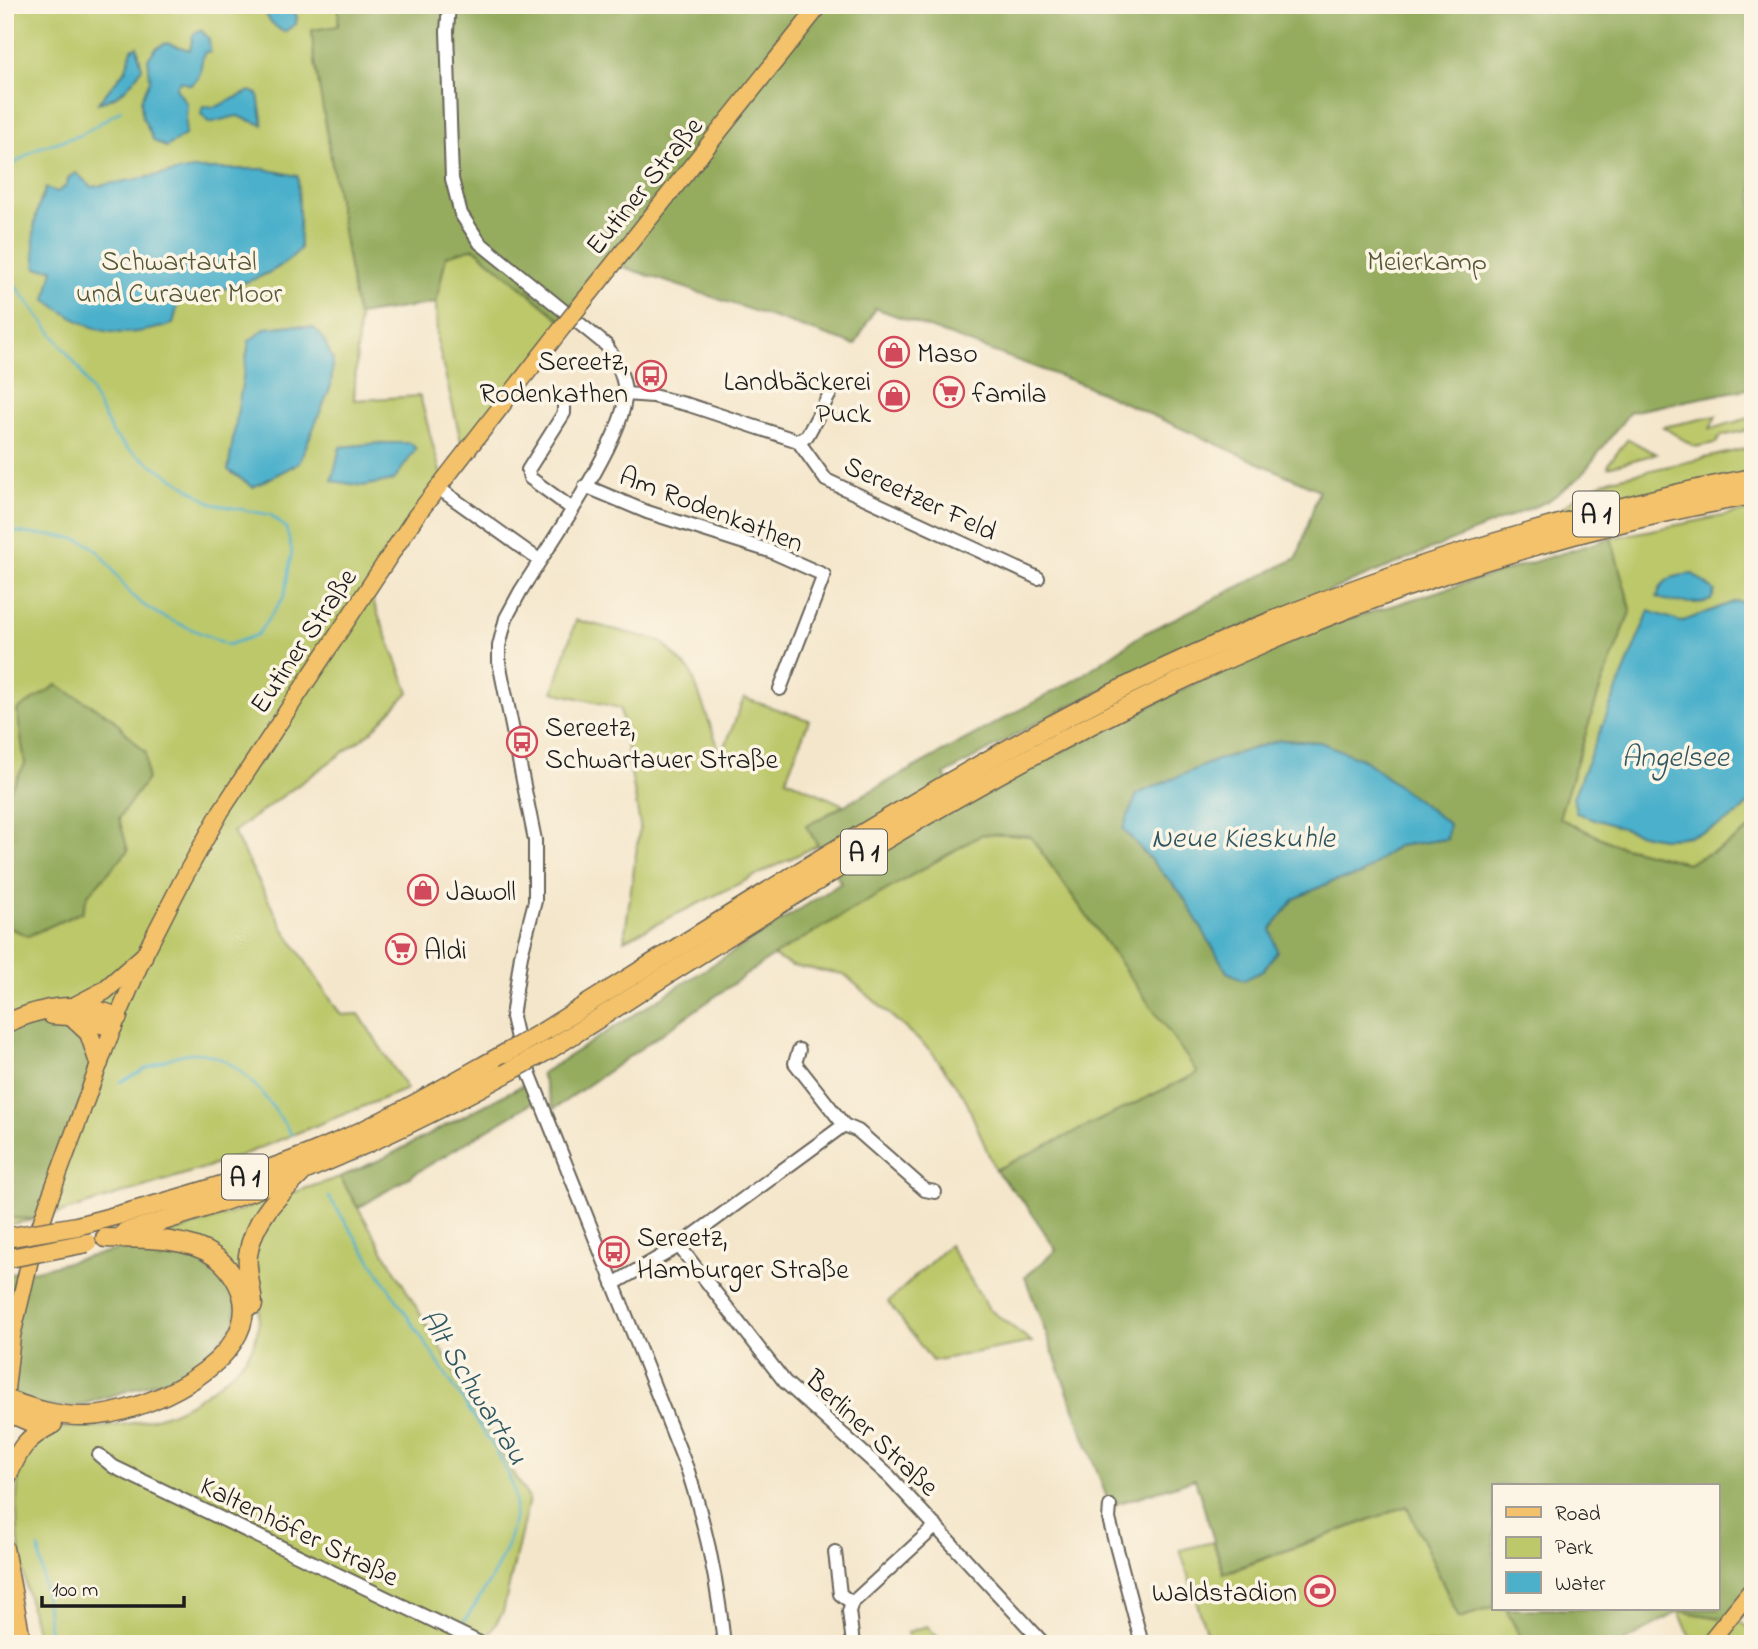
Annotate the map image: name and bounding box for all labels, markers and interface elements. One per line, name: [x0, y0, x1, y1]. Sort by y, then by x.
street label: Eutiner Straße: [577, 109, 715, 265]
park label: Schwartautal und Curauer Moor: [76, 243, 283, 316]
park label: Meierkamp: [1367, 243, 1487, 284]
shop icon: Maso: [877, 335, 911, 369]
place label: Maso: [917, 335, 978, 376]
place label: Sereetz, Rodenkathen: [479, 343, 628, 416]
bus stop icon: Sereetz, Rodenkathen: [634, 359, 668, 393]
place label: Landbäckerei Puck: [724, 363, 872, 436]
supermarket icon: famila: [932, 375, 966, 409]
place label: famila: [972, 375, 1047, 416]
shop icon: Landbäckerei Puck: [877, 379, 911, 413]
street label: Sereetzer Feld: [836, 447, 1003, 554]
street label: Am Rodenkathen: [613, 457, 809, 565]
road number: A 1: [1573, 492, 1619, 536]
street label: Eutiner Straße: [241, 561, 369, 723]
place label: Sereetz, Schwartauer Straße: [545, 709, 778, 782]
bus stop icon: Sereetz, Schwartauer Straße: [505, 725, 539, 759]
water label: Angelsee: [1621, 737, 1730, 781]
water label: Neue Kieskuhle: [1151, 818, 1336, 862]
road number: A 1: [841, 830, 887, 874]
shop icon: Jawoll: [406, 873, 440, 907]
place label: Jawoll: [446, 873, 516, 914]
supermarket icon: Aldi: [384, 932, 418, 966]
place label: Aldi: [424, 932, 467, 973]
road number: A 1: [222, 1154, 268, 1200]
place label: Sereetz, Hamburger Straße: [637, 1219, 849, 1292]
bus stop icon: Sereetz, Hamburger Straße: [597, 1235, 631, 1269]
water label: Alt Schwartau: [407, 1301, 538, 1474]
street label: Berliner Straße: [794, 1361, 947, 1508]
street label: Kaltenhöfer Straße: [192, 1467, 405, 1599]
legend: [1492, 1484, 1720, 1610]
text: Road: [1555, 1500, 1601, 1530]
text: Park: [1555, 1534, 1594, 1564]
scale bar: [42, 1565, 184, 1609]
text: Water: [1555, 1570, 1606, 1600]
place label: Waldstadion: [1152, 1574, 1297, 1615]
sports icon: Waldstadion: [1303, 1574, 1337, 1608]
text: 100 m: [52, 1576, 98, 1606]

